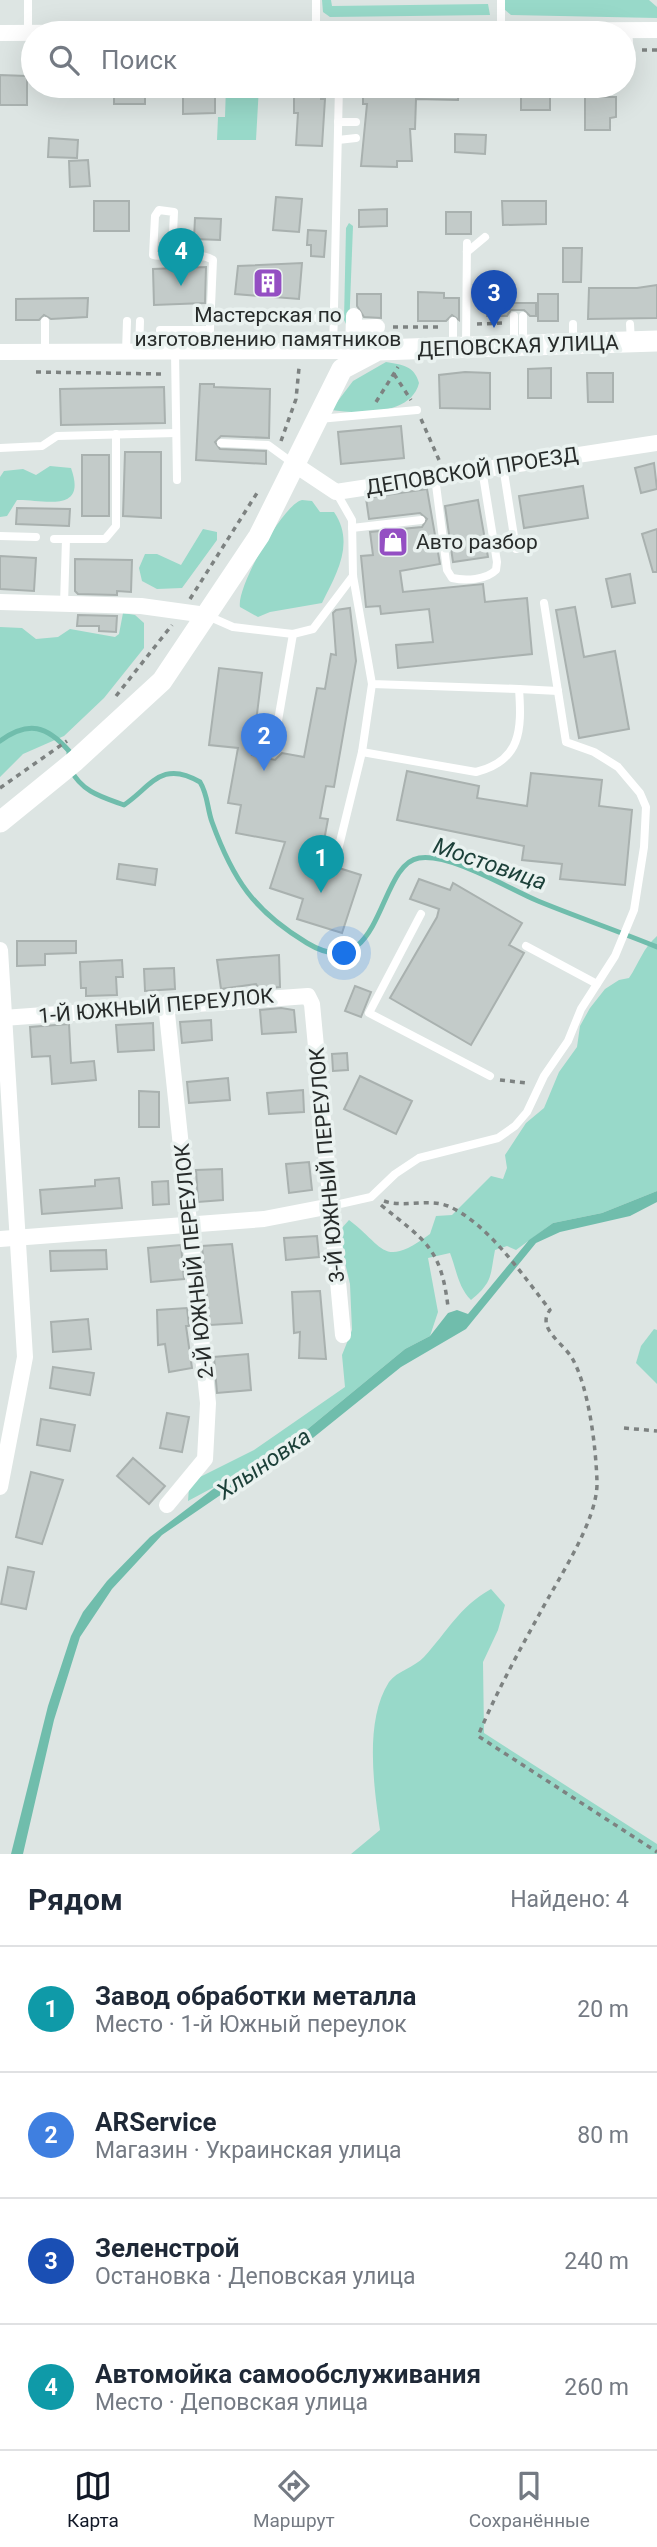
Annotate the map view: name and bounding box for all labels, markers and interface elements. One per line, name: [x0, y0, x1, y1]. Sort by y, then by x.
search box: [21, 21, 636, 98]
icon: search: [45, 41, 83, 79]
text: Поиск: [101, 45, 177, 75]
pin: 4: [158, 228, 204, 286]
building icon: Мастерская по изготовлению памятников: [251, 266, 285, 300]
pin: 3: [471, 270, 517, 328]
place label: Мастерская по изготовлению памятников: [135, 303, 401, 351]
street label: ДЕПОВСКАЯ УЛИЦА: [417, 330, 619, 362]
street label: ДЕПОВСКОЙ ПРОЕЗД: [364, 442, 580, 500]
shop icon: Авто разбор: [376, 525, 410, 559]
place label: Авто разбор: [416, 530, 538, 554]
pin: 2: [241, 713, 287, 771]
water label: Мостовица: [430, 832, 550, 896]
pin: 1: [298, 835, 344, 893]
your location: [327, 936, 361, 970]
street label: 1-Й ЮЖНЫЙ ПЕРЕУЛОК: [37, 984, 275, 1028]
street label: 3-Й ЮЖНЫЙ ПЕРЕУЛОК: [305, 1046, 349, 1284]
street label: 2-Й ЮЖНЫЙ ПЕРЕУЛОК: [170, 1142, 218, 1380]
water label: Хлыновка: [211, 1423, 316, 1506]
text: Рядом: [28, 1882, 123, 1917]
text: Найдено: 4: [510, 1886, 629, 1913]
text: Завод обработки металла: [95, 1981, 416, 2011]
text: 1: [44, 1996, 58, 2023]
text: 20 m: [577, 1996, 629, 2023]
text: Место · 1-й Южный переулок: [95, 2011, 407, 2038]
text: ARService: [95, 2107, 217, 2137]
text: 2: [44, 2122, 58, 2149]
text: 80 m: [577, 2122, 629, 2149]
text: Магазин · Украинская улица: [95, 2137, 402, 2164]
text: Зеленстрой: [95, 2233, 239, 2263]
text: 3: [44, 2248, 58, 2275]
text: 240 m: [564, 2248, 629, 2275]
text: Остановка · Деповская улица: [95, 2263, 416, 2290]
text: Автомойка самообслуживания: [95, 2359, 481, 2389]
text: 4: [44, 2374, 58, 2401]
text: 260 m: [564, 2374, 629, 2401]
text: Место · Деповская улица: [95, 2389, 368, 2416]
tab: Карта: [67, 2467, 119, 2532]
tab: Маршрут: [253, 2467, 335, 2532]
tab: Сохранённые: [469, 2467, 590, 2532]

